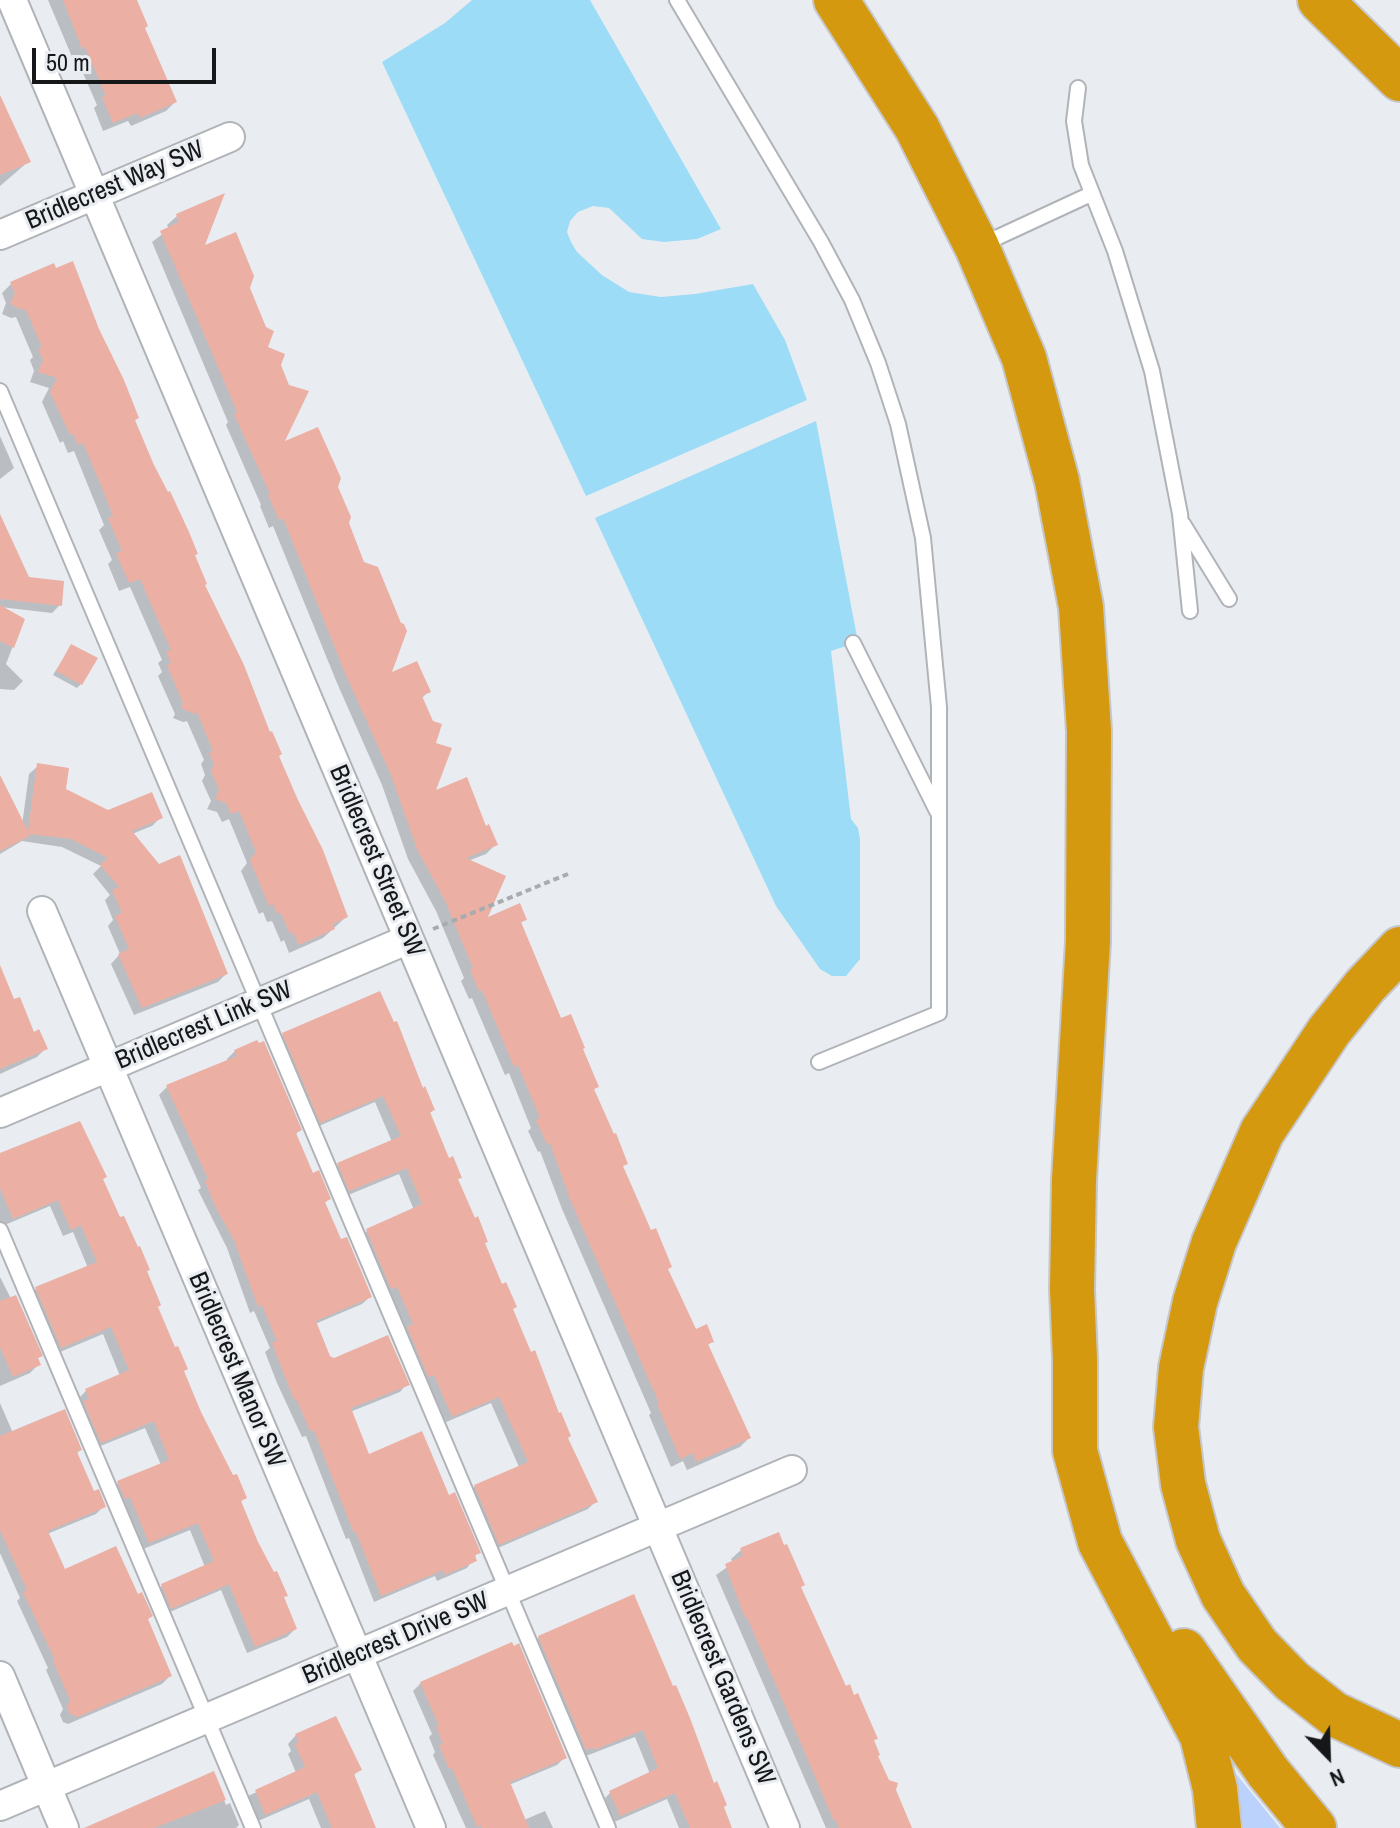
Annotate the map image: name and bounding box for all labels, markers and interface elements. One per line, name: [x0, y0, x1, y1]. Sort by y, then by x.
scale bar: [36, 32, 220, 82]
text: 50 m: [46, 46, 90, 78]
street label: Bridlecrest Way SW: [21, 135, 209, 237]
street label: Bridlecrest Street SW: [322, 761, 430, 961]
street label: Bridlecrest Link SW: [111, 975, 297, 1077]
street label: Bridlecrest Manor SW: [181, 1268, 291, 1472]
street label: Bridlecrest Gardens SW: [663, 1566, 781, 1790]
street label: Bridlecrest Drive SW: [298, 1586, 494, 1692]
north arrow: [1288, 1716, 1368, 1796]
text: N: [1326, 1762, 1349, 1794]

